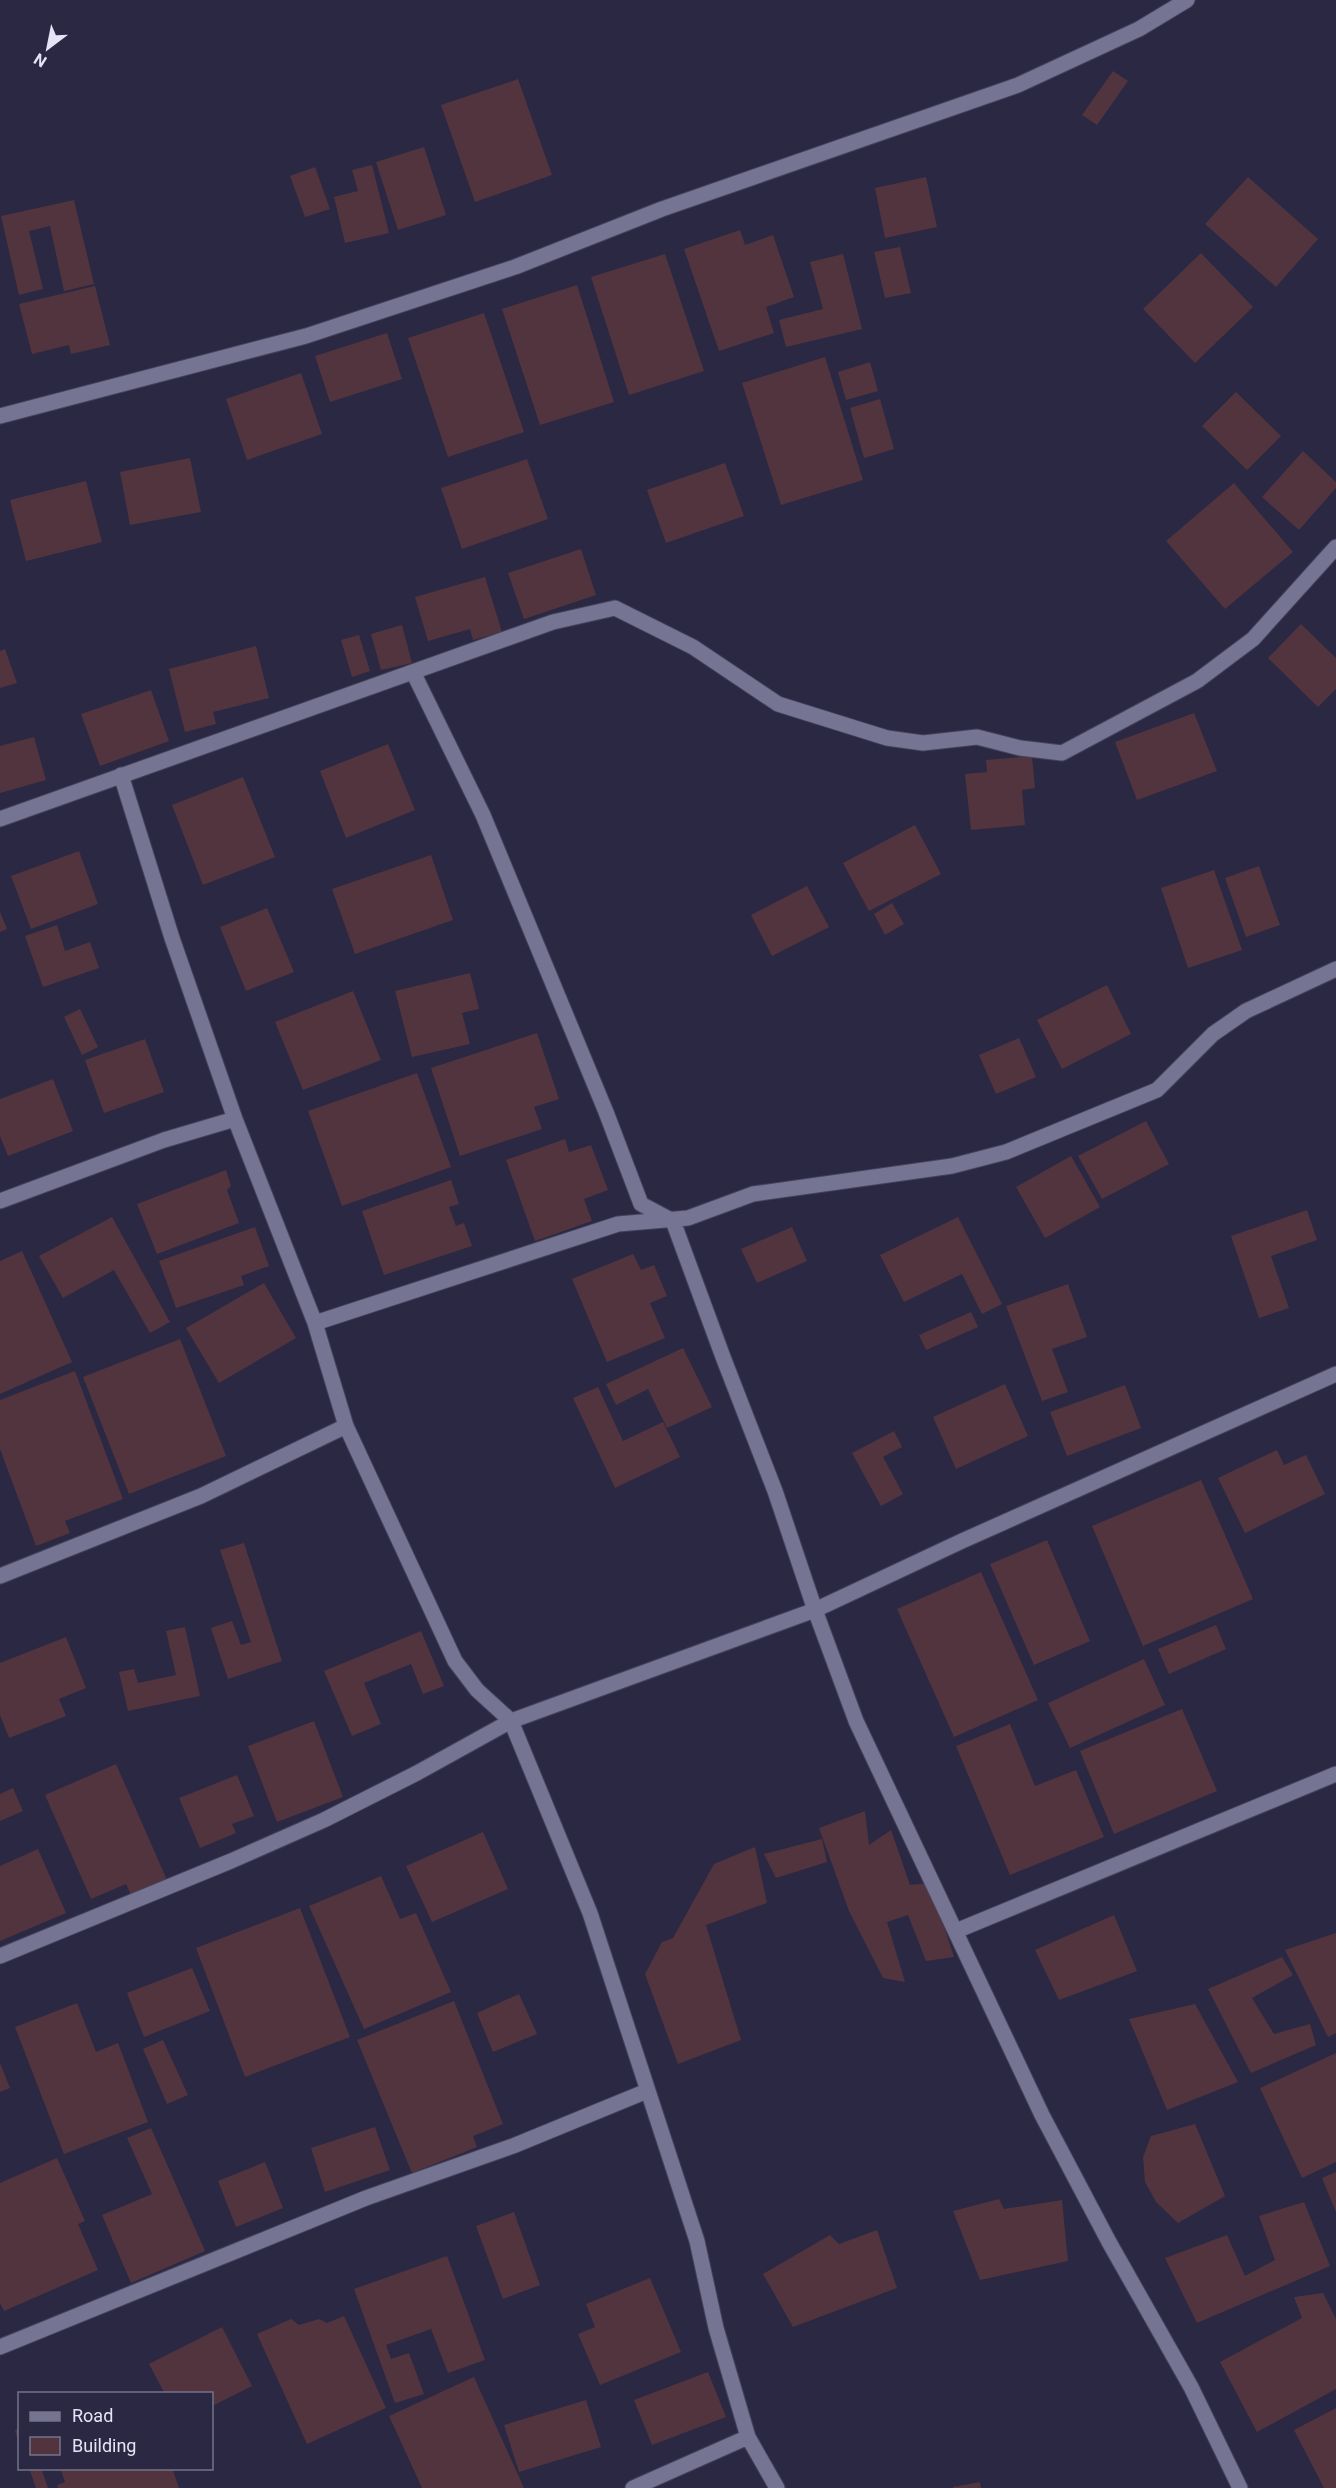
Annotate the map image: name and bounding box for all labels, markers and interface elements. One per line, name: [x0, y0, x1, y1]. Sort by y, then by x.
north arrow: [18, 18, 78, 78]
text: N: [30, 49, 50, 71]
legend: [18, 2392, 213, 2470]
text: Road: [72, 2405, 113, 2426]
text: Building: [72, 2435, 136, 2456]

